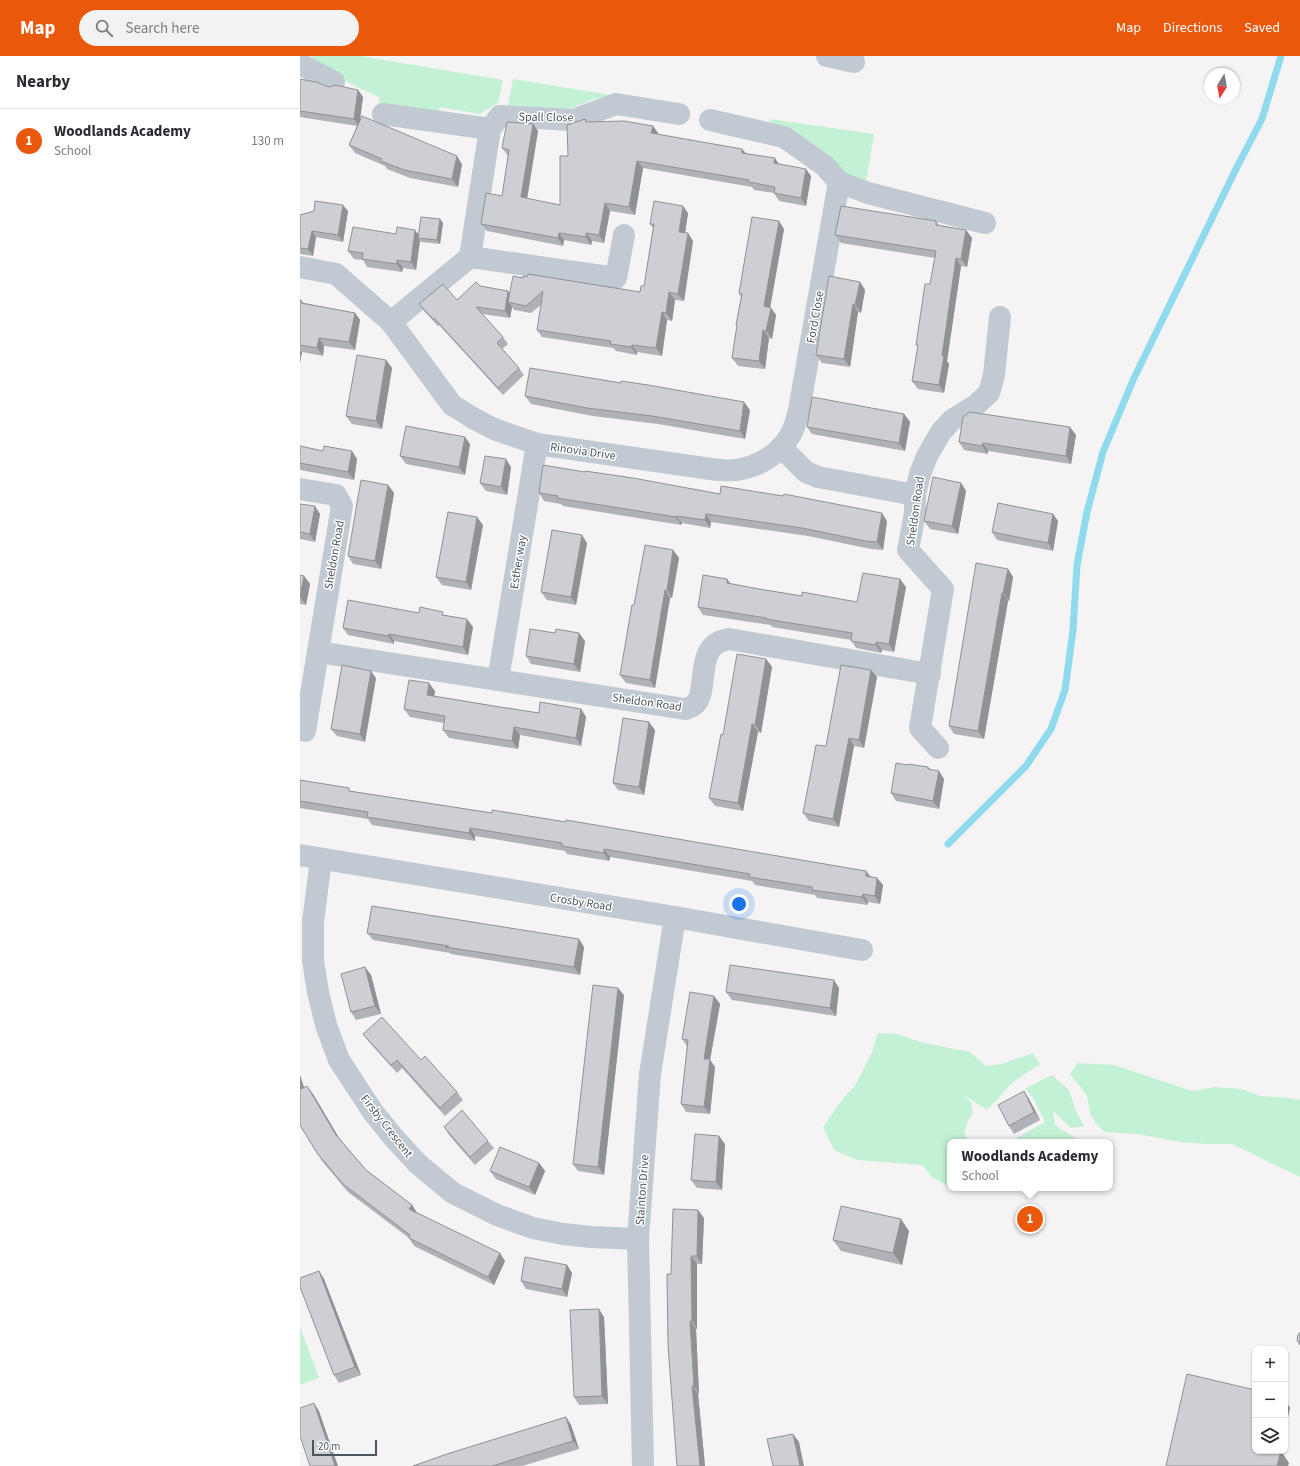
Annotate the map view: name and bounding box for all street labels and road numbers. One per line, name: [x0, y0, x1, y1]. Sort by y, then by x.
street label: Spall Close: [518, 109, 574, 126]
street label: Ford Close: [803, 290, 828, 345]
street label: Rinovia Drive: [549, 438, 617, 464]
street label: Sheldon Road: [902, 475, 929, 547]
street label: Sheldon Road: [320, 519, 349, 591]
street label: Esther way: [506, 534, 531, 590]
street label: Sheldon Road: [611, 689, 683, 716]
street label: Crosby Road: [549, 889, 613, 916]
street label: Firsby Crescent: [356, 1091, 417, 1162]
street label: Stainton Drive: [632, 1154, 653, 1226]

